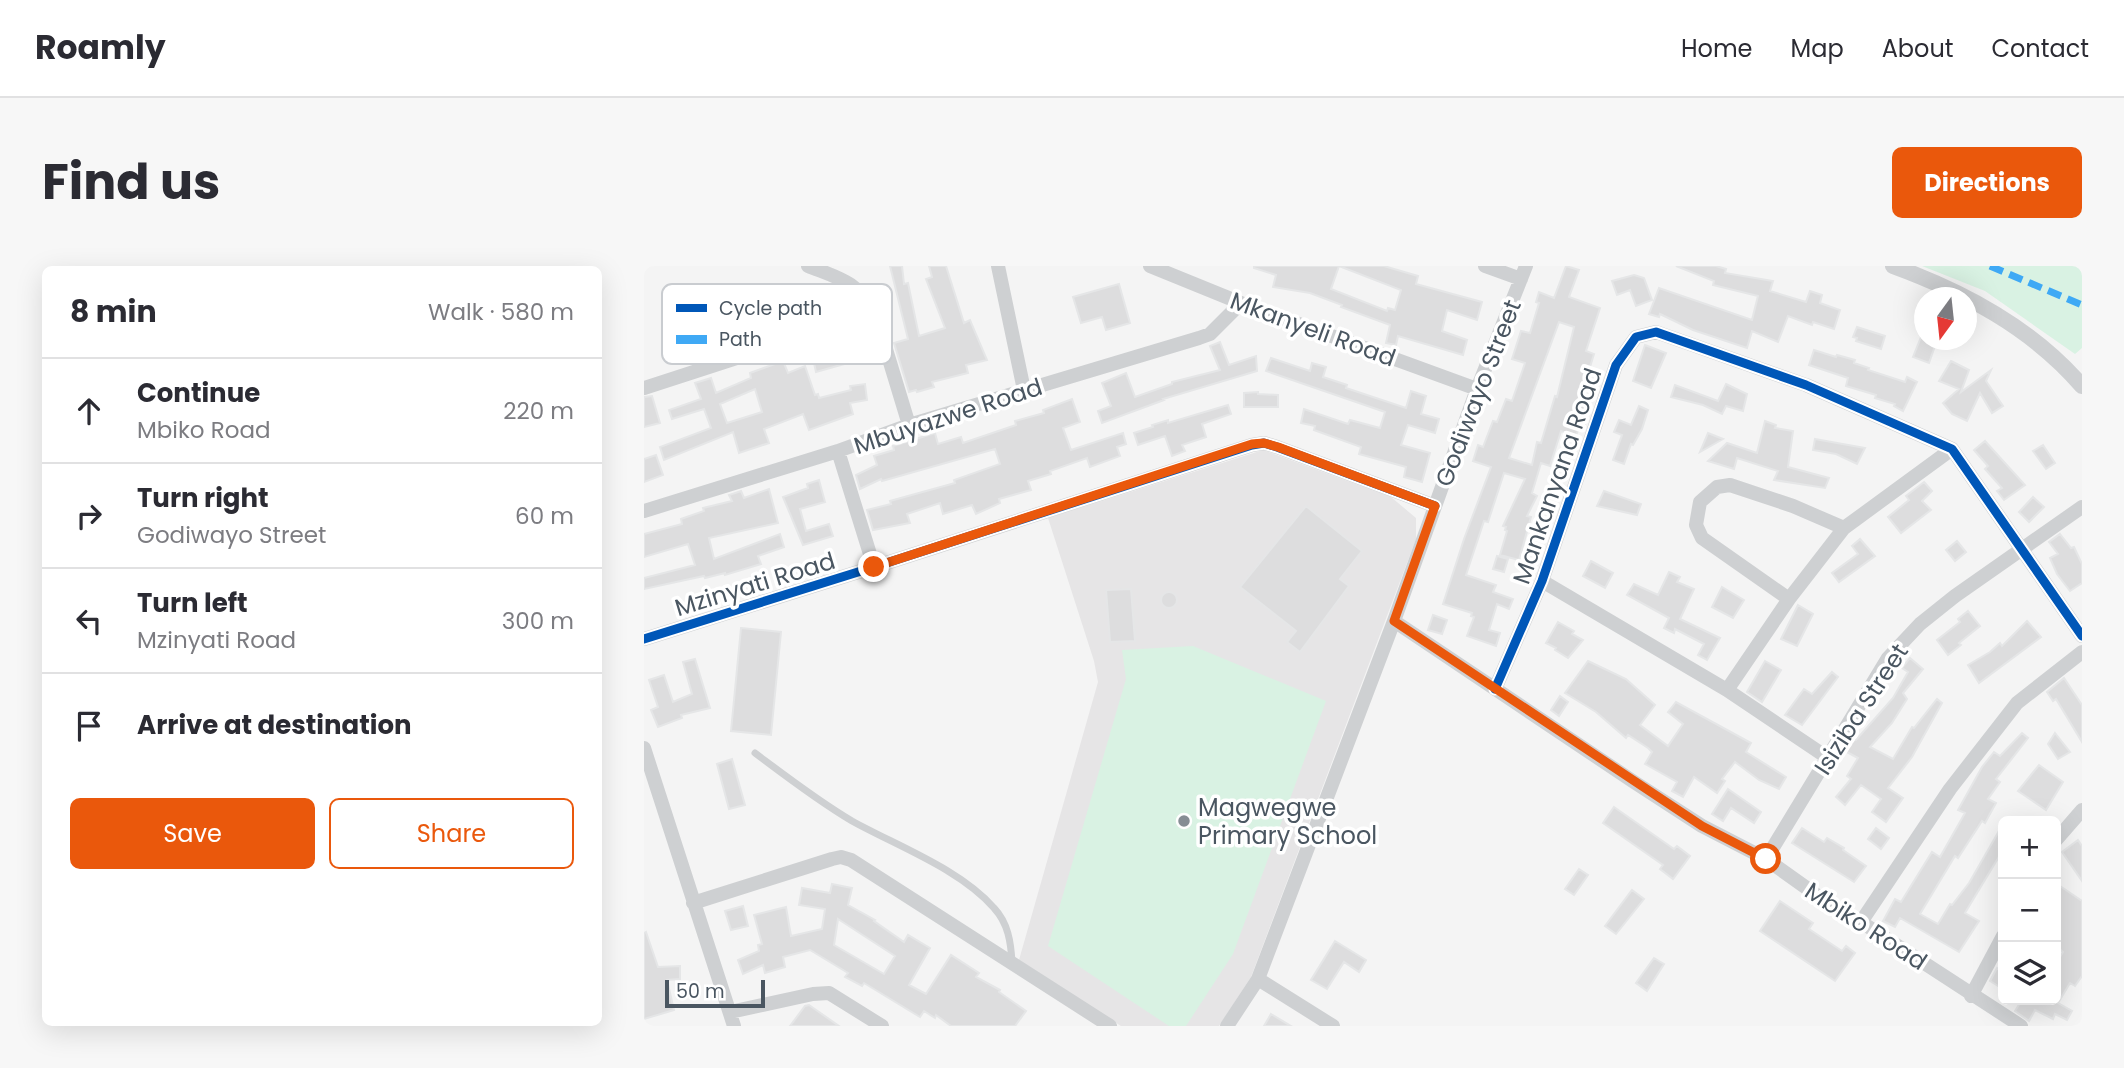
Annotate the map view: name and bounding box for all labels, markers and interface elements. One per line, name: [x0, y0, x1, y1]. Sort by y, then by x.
text: Roamly: [35, 24, 165, 71]
text: Home: [1681, 32, 1753, 65]
text: Map: [1791, 32, 1844, 65]
text: About: [1882, 32, 1953, 65]
text: Contact: [1991, 32, 2089, 65]
button: Directions: [1892, 147, 2082, 218]
text: Find us: [42, 148, 220, 216]
legend: [662, 284, 892, 364]
street label: Mkanyeli Road: [1226, 284, 1400, 374]
north arrow: [1914, 287, 1977, 350]
text: 8 min: [70, 290, 157, 333]
text: Cycle path: [719, 295, 822, 322]
street label: Godiwayo Street: [1427, 295, 1529, 491]
text: Walk · 580 m: [428, 296, 574, 328]
text: Path: [719, 326, 762, 353]
street label: Mankanyana Road: [1505, 364, 1609, 588]
street label: Mbuyazwe Road: [850, 370, 1046, 462]
text: Continue: [137, 375, 260, 411]
icon: ahead: [70, 392, 108, 430]
text: 220 m: [503, 395, 574, 427]
text: Mbiko Road: [137, 414, 271, 446]
text: Turn right: [137, 480, 269, 516]
icon: right: [70, 497, 108, 535]
text: 60 m: [515, 500, 574, 532]
text: Godiwayo Street: [137, 519, 326, 551]
street label: Mzinyati Road: [671, 544, 839, 624]
route end: [858, 551, 889, 582]
text: Turn left: [137, 585, 248, 621]
icon: left: [70, 602, 108, 640]
text: 300 m: [502, 605, 574, 637]
text: Mzinyati Road: [137, 624, 296, 656]
street label: Isiziba Street: [1806, 637, 1916, 781]
icon: arrive: [70, 707, 108, 745]
text: Arrive at destination: [137, 707, 412, 743]
place label: Magwegwe Primary School: [1198, 791, 1377, 852]
button: Save: [70, 798, 315, 869]
button: Share: [329, 798, 574, 869]
marker: Magwegwe Primary School: [1176, 813, 1192, 829]
map controls: [1998, 816, 2061, 1005]
button: +: [1998, 816, 2061, 879]
route start: [1750, 843, 1781, 874]
street label: Mbiko Road: [1799, 874, 1933, 978]
button: −: [1998, 879, 2061, 942]
button: layers: [1998, 942, 2061, 1005]
scale bar: [665, 977, 765, 1009]
text: 50 m: [676, 978, 725, 1005]

